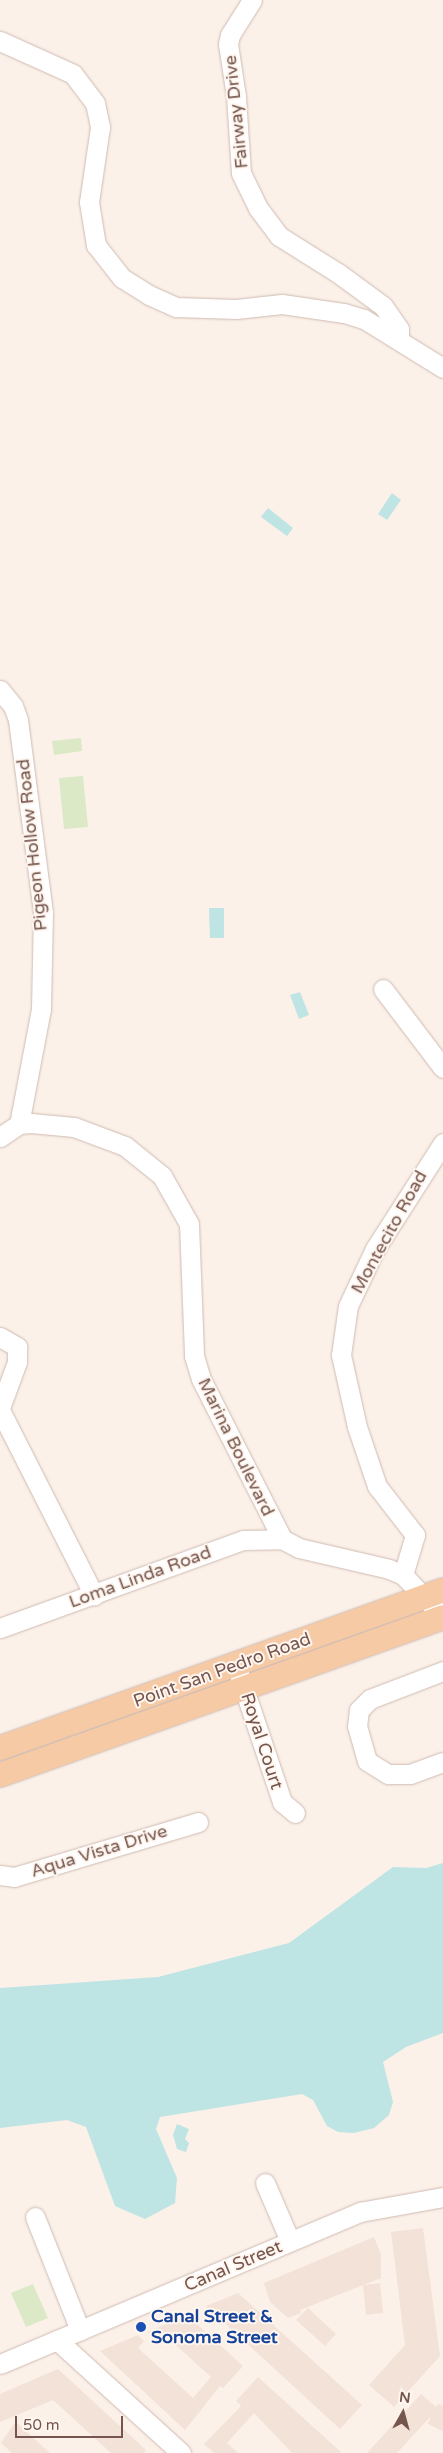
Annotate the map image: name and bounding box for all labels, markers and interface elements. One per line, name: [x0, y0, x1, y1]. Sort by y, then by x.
street label: Fairway Drive: [219, 54, 253, 170]
street label: Pigeon Hollow Road: [12, 758, 52, 932]
street label: Montecito Road: [346, 1167, 432, 1297]
street label: Marina Boulevard: [193, 1374, 279, 1520]
street label: Loma Linda Road: [66, 1541, 214, 1613]
street label: Point San Pedro Road: [130, 1628, 314, 1712]
street label: Royal Court: [236, 1690, 288, 1792]
street label: Aqua Vista Drive: [28, 1820, 170, 1882]
street label: Canal Street: [181, 2236, 285, 2296]
place label: Canal Street & Sonoma Street: [151, 2306, 278, 2348]
marker: Canal Street & Sonoma Street: [135, 2321, 147, 2333]
north arrow: [378, 2388, 428, 2438]
text: N: [398, 2388, 412, 2407]
scale bar: [18, 2406, 125, 2438]
text: 50 m: [23, 2416, 60, 2434]

